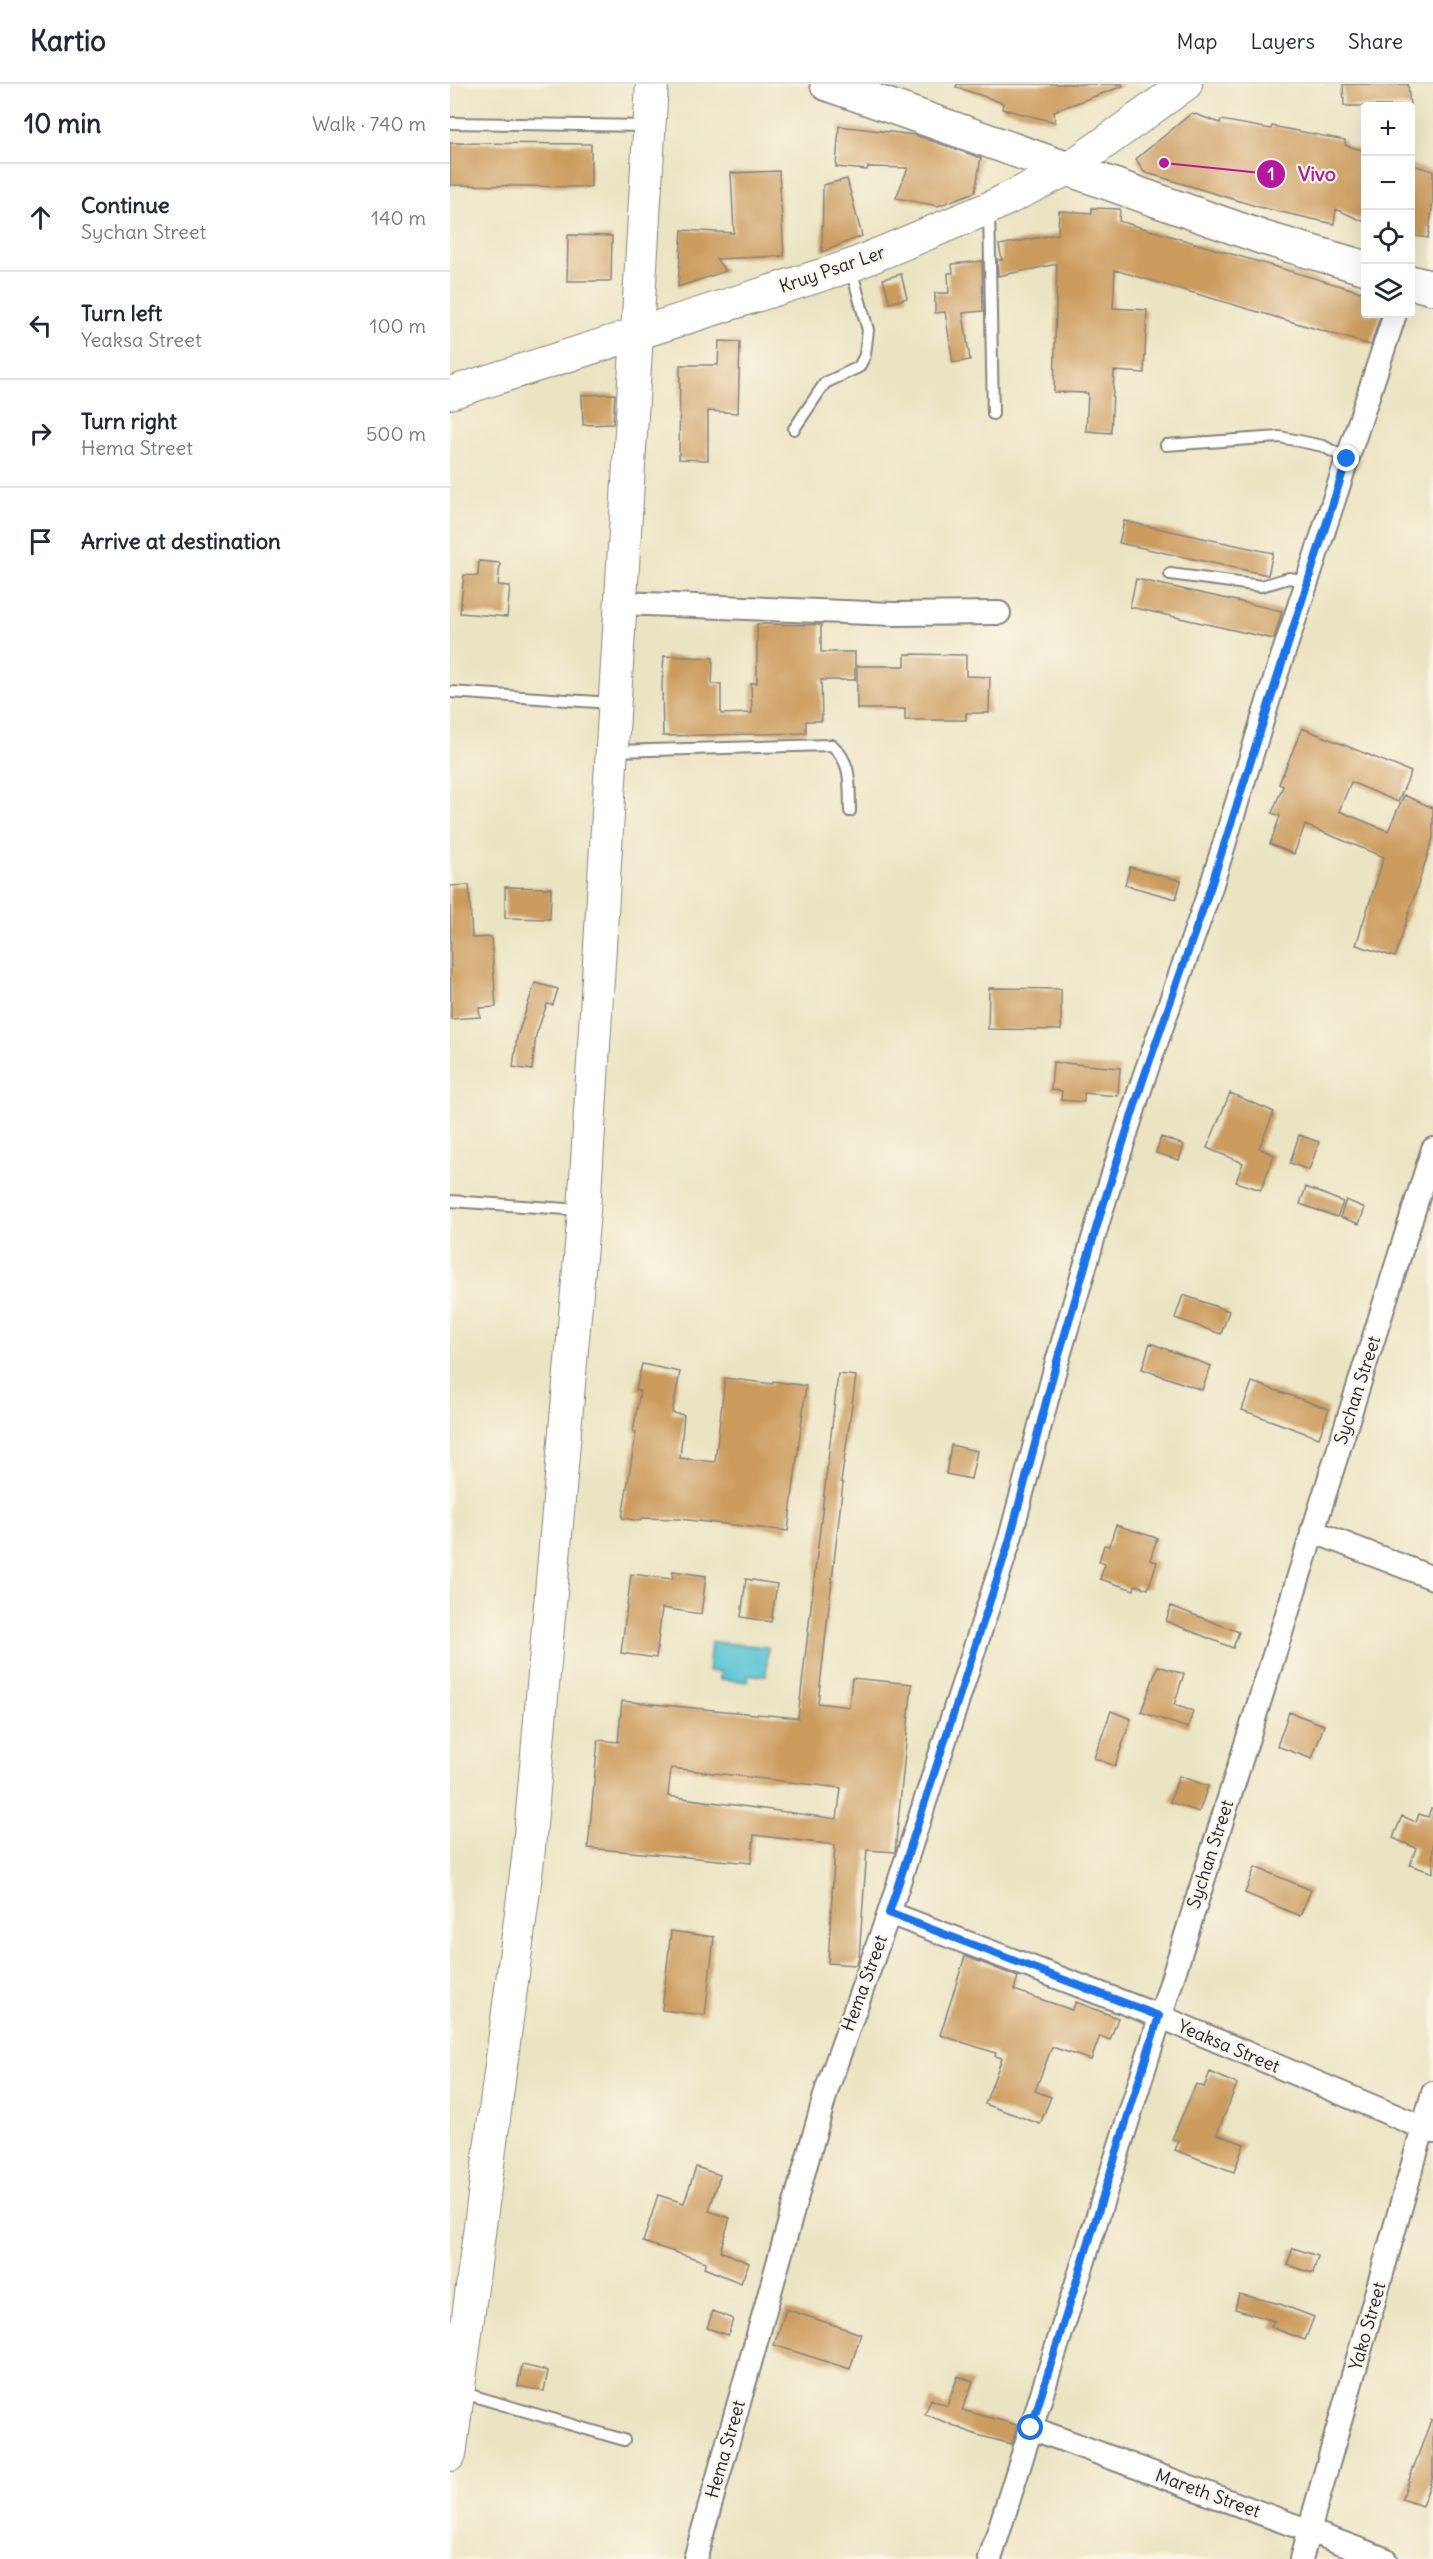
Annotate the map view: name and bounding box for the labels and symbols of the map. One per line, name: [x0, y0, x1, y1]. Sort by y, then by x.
callout: Vivo: [1256, 155, 1348, 193]
text: Vivo: [1298, 161, 1336, 186]
text: 1: [1267, 162, 1275, 185]
street label: Kruy Psar Ler: [776, 240, 889, 298]
route end: [1333, 445, 1359, 471]
street label: Sychan Street: [1329, 1333, 1385, 1447]
street label: Sychan Street: [1182, 1797, 1238, 1911]
street label: Hema Street: [836, 1932, 892, 2034]
street label: Yeaksa Street: [1175, 2014, 1283, 2078]
street label: Yako Street: [1343, 2279, 1391, 2373]
street label: Hema Street: [700, 2397, 750, 2501]
route start: [1017, 2414, 1043, 2440]
street label: Mareth Street: [1152, 2463, 1264, 2523]

